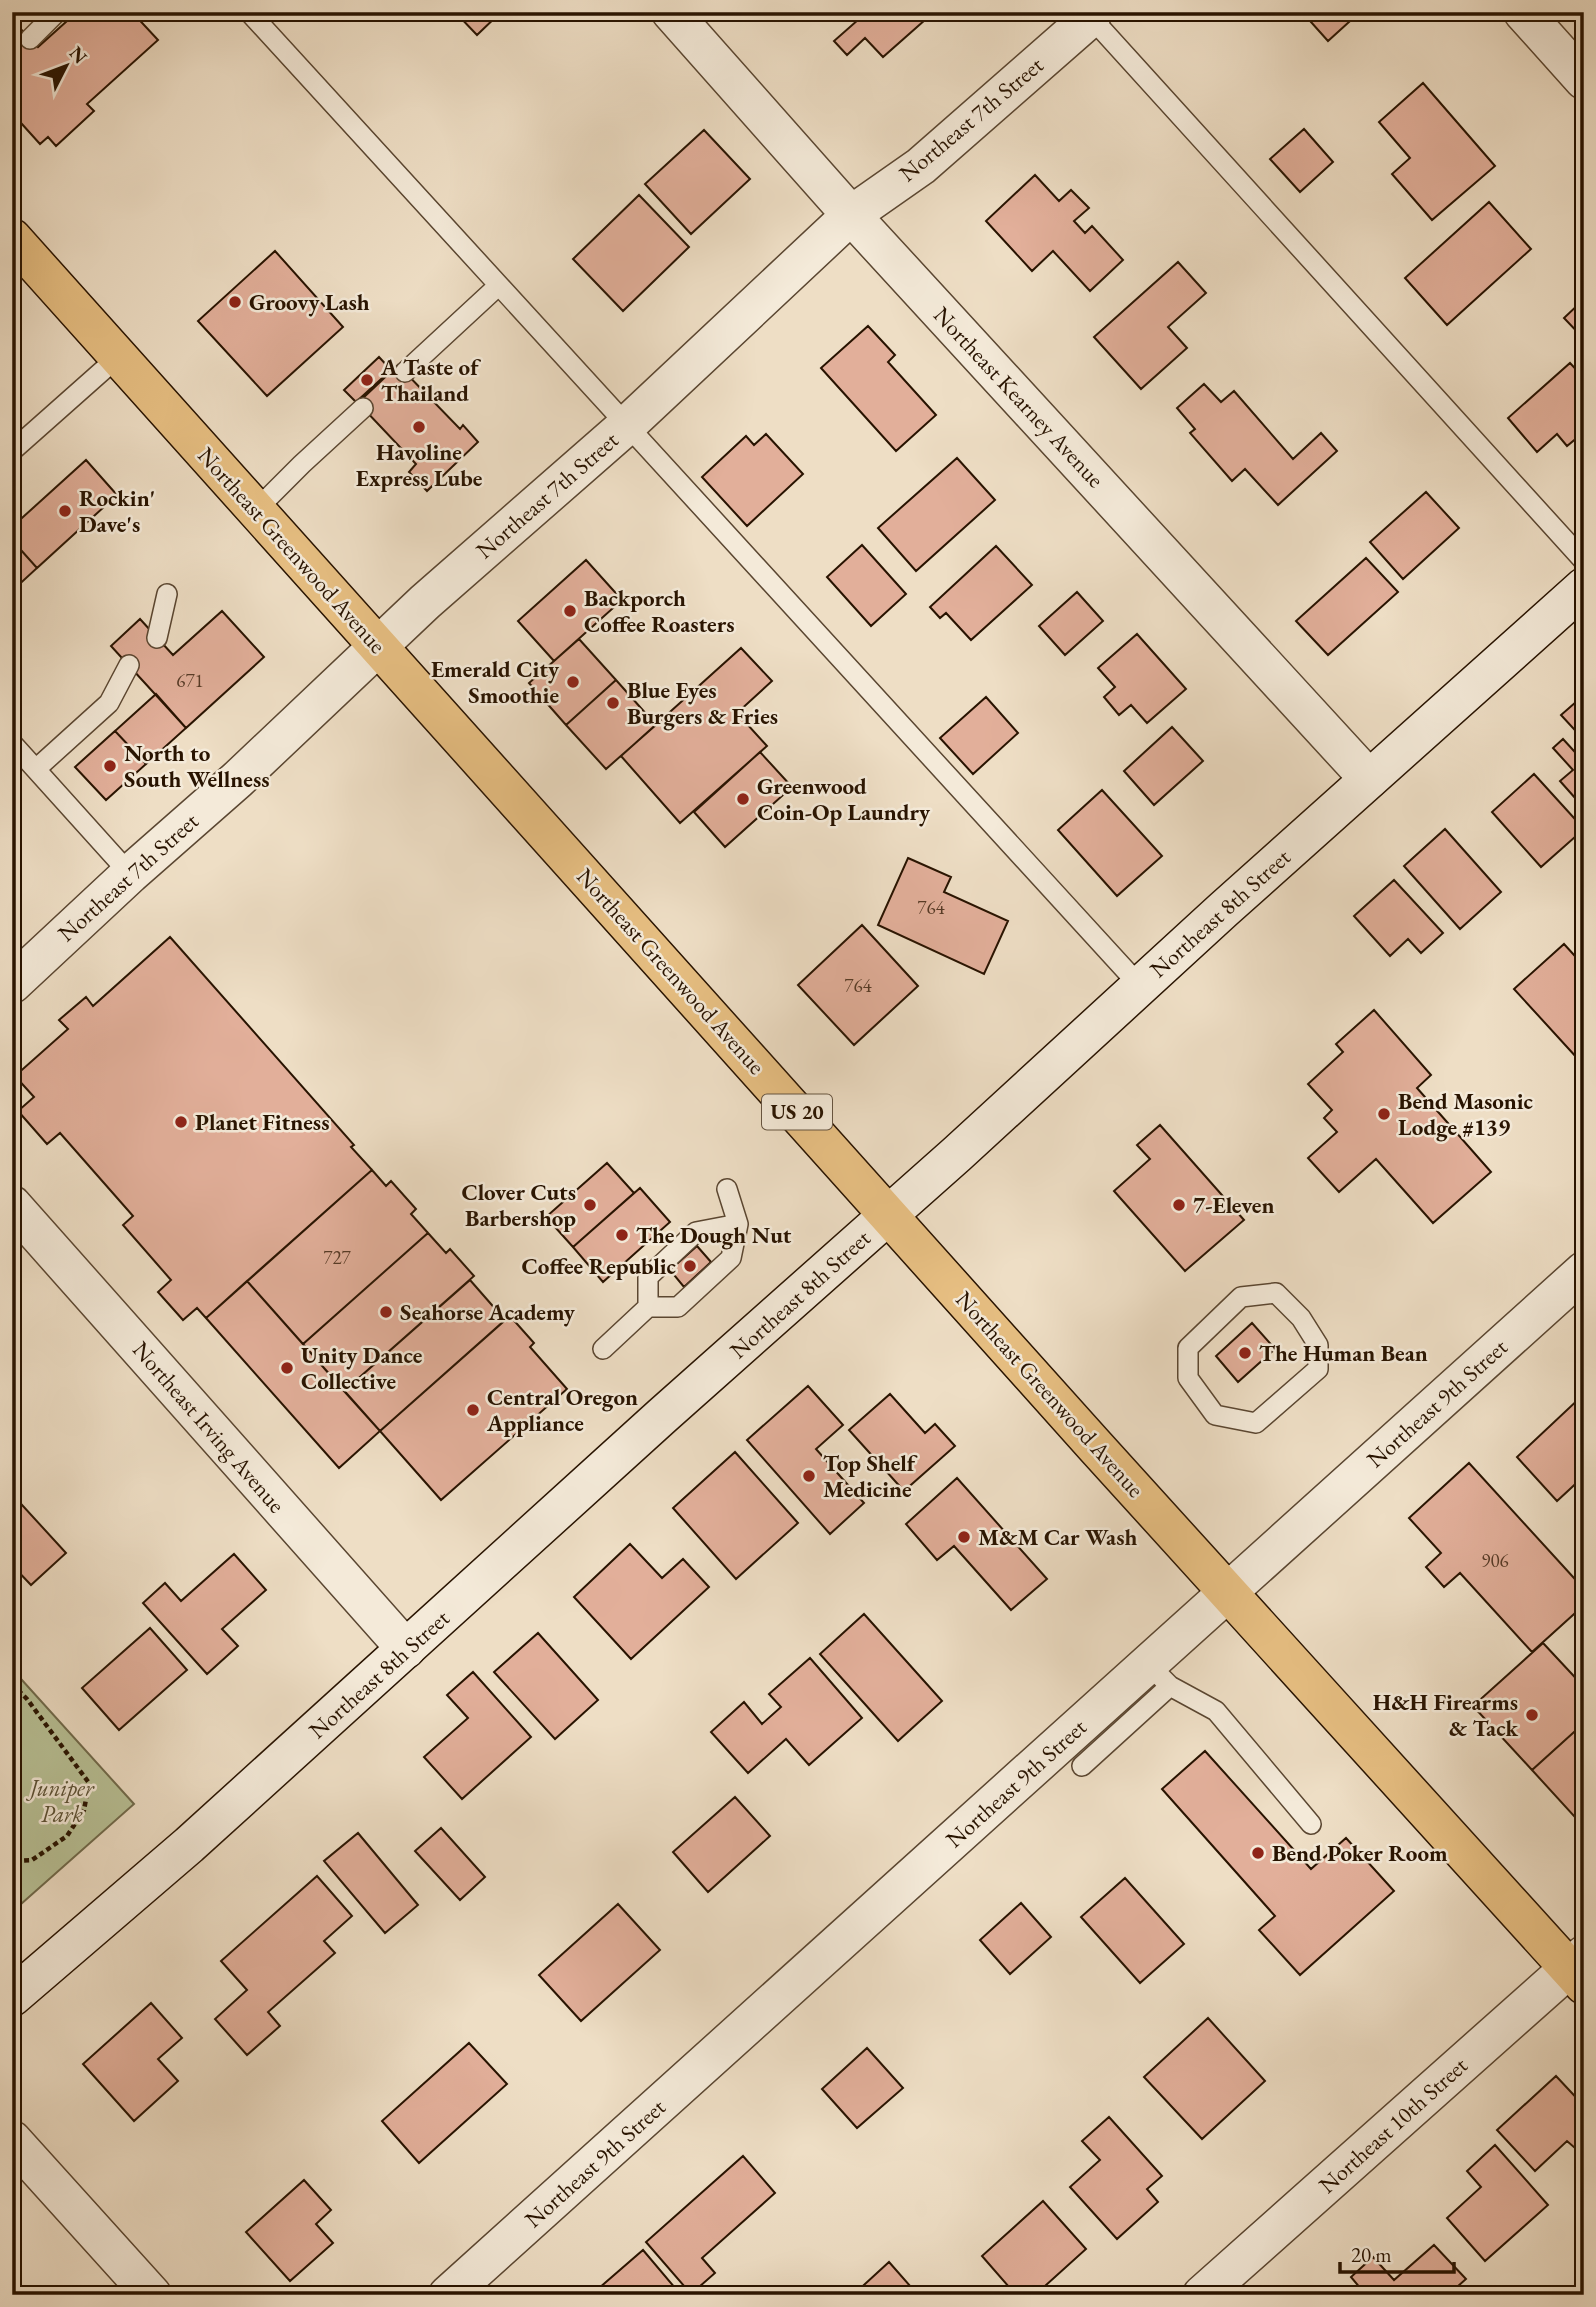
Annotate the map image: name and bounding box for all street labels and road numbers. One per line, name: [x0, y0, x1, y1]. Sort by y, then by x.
street label: Northeast 7th Street: [893, 49, 1050, 188]
street label: Northeast Kearney Avenue: [927, 300, 1111, 494]
street label: Northeast 7th Street: [470, 424, 625, 565]
street label: Northeast Greenwood Avenue: [191, 440, 393, 660]
street label: Northeast 7th Street: [51, 805, 205, 948]
street label: Northeast 8th Street: [1143, 841, 1297, 984]
street label: Northeast Greenwood Avenue: [570, 861, 772, 1081]
road number: US 20: [762, 1094, 832, 1130]
street label: Northeast 8th Street: [723, 1222, 877, 1365]
street label: Northeast Greenwood Avenue: [949, 1284, 1151, 1504]
street label: Northeast 9th Street: [1360, 1331, 1514, 1474]
street label: Northeast Irving Avenue: [126, 1335, 292, 1519]
street label: Northeast 8th Street: [302, 1602, 456, 1745]
street label: Northeast 9th Street: [939, 1711, 1093, 1854]
street label: Northeast 10th Street: [1312, 2050, 1474, 2200]
street label: Northeast 9th Street: [518, 2091, 672, 2234]

